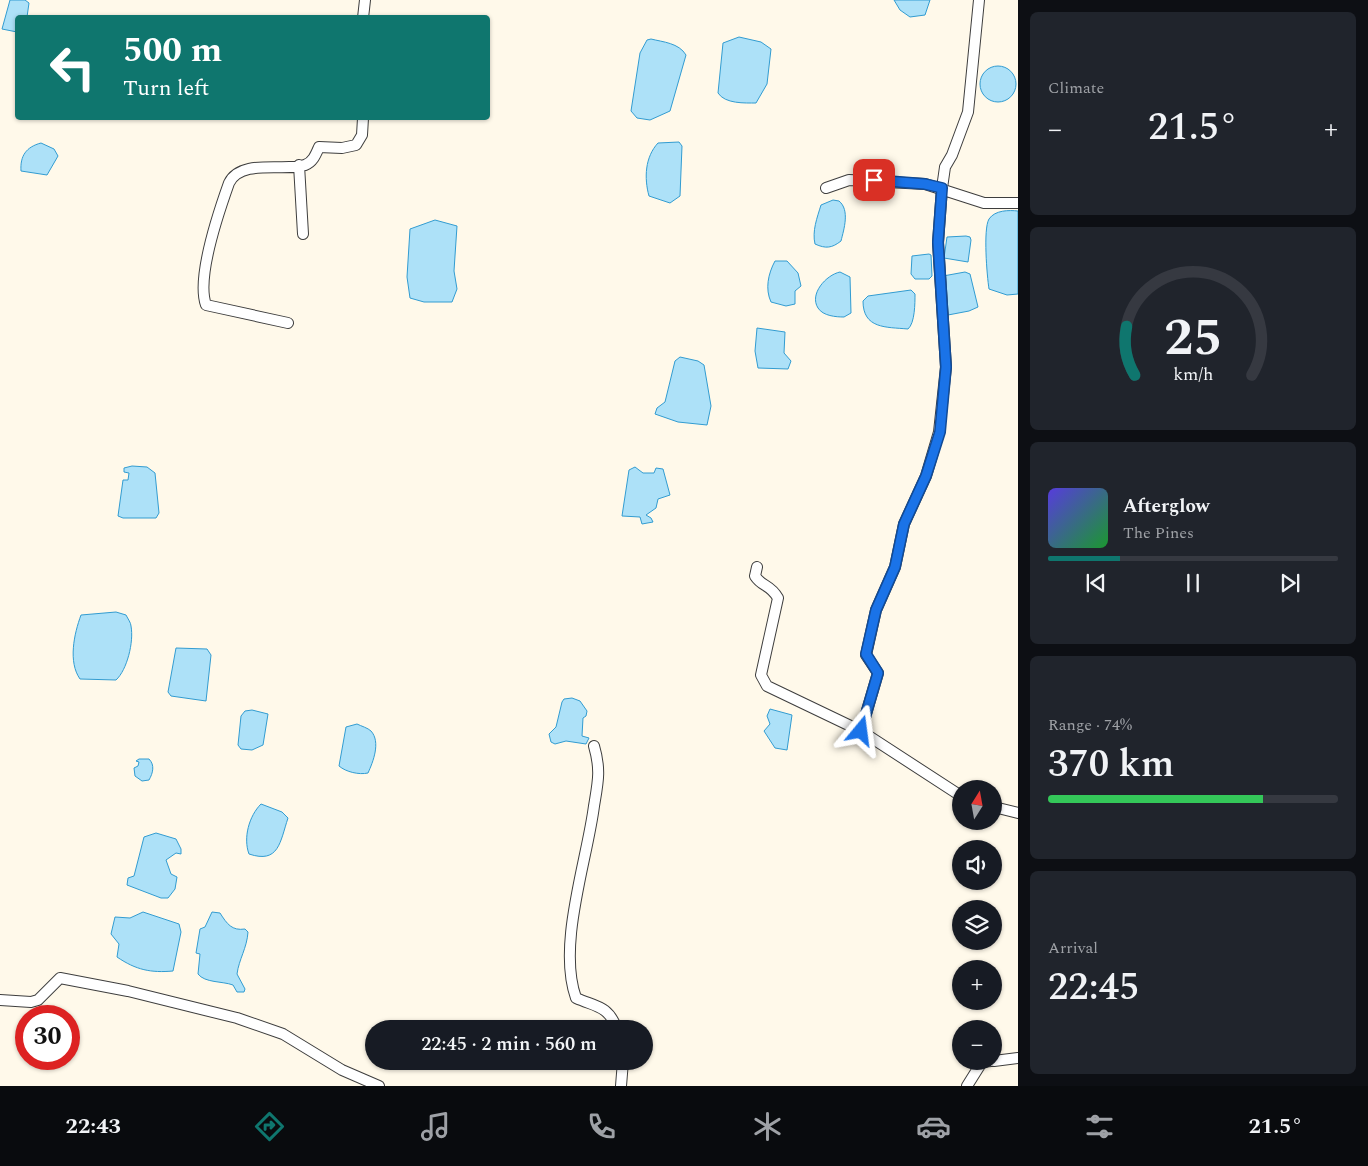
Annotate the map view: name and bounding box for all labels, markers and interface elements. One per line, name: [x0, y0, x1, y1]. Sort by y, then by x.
text: 500 m: [123, 24, 222, 77]
icon: left: [40, 35, 105, 100]
text: Turn left: [123, 72, 209, 105]
text: Climate: [1048, 76, 1104, 100]
text: 21.5°: [1148, 99, 1238, 157]
text: −: [1048, 108, 1062, 151]
text: +: [1324, 108, 1338, 151]
pin: [853, 159, 895, 201]
icon: arrive: [860, 166, 888, 194]
text: 25: [1164, 299, 1222, 378]
text: km/h: [1173, 361, 1213, 388]
text: Afterglow: [1123, 492, 1210, 521]
text: The Pines: [1123, 521, 1194, 545]
icon: previous: [1082, 569, 1110, 597]
icon: pause: [1179, 569, 1207, 597]
icon: next: [1276, 569, 1304, 597]
position arrow: [834, 704, 886, 756]
text: Range · 74%: [1048, 713, 1132, 737]
text: 370 km: [1048, 736, 1174, 794]
north arrow: [952, 780, 1002, 830]
map controls: [952, 780, 1002, 1070]
button: sound: [952, 840, 1002, 890]
button: layers: [952, 900, 1002, 950]
text: Arrival: [1048, 936, 1098, 960]
text: 22:45: [1048, 959, 1139, 1017]
button: +: [952, 960, 1002, 1010]
speed limit sign: 30: [15, 1005, 80, 1070]
button: −: [952, 1020, 1002, 1070]
text: 22:45 · 2 min · 560 m: [421, 1030, 597, 1059]
icon: directions: [252, 1109, 287, 1144]
icon: music: [418, 1109, 453, 1144]
icon: phone: [584, 1109, 619, 1144]
icon: climate: [750, 1109, 785, 1144]
icon: car: [916, 1109, 951, 1144]
icon: filters: [1082, 1109, 1117, 1144]
text: 22:43: [66, 1110, 121, 1143]
text: 21.5°: [1248, 1110, 1302, 1143]

